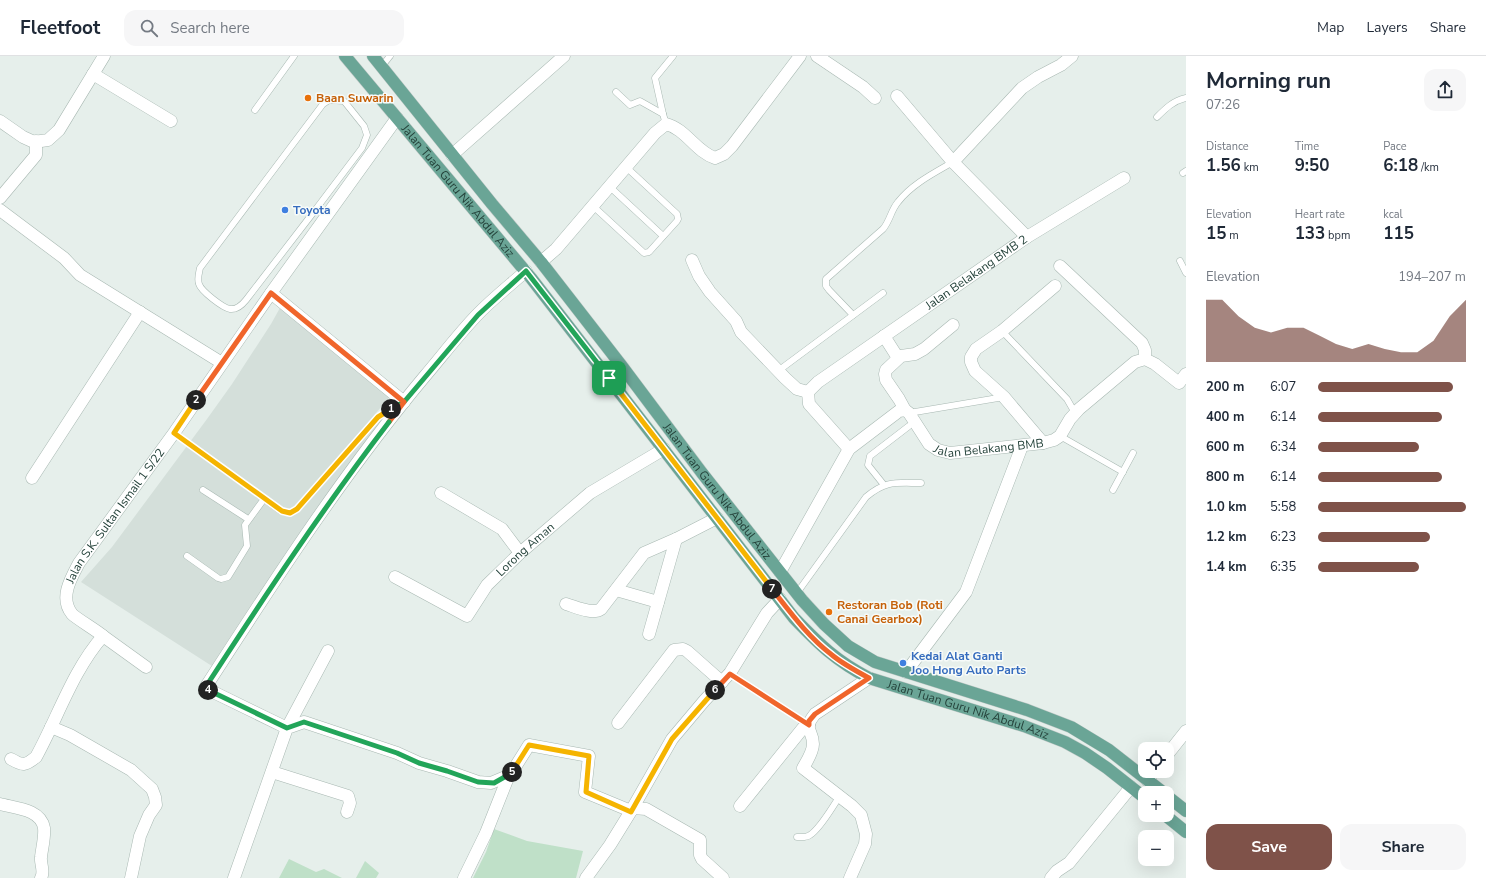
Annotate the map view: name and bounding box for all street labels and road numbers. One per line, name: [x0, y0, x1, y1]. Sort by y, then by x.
street label: Jalan Tuan Guru Nik Abdul Aziz: [397, 120, 519, 261]
street label: Jalan Belakang BMB 2: [921, 231, 1030, 314]
street label: Jalan Tuan Guru Nik Abdul Aziz: [659, 419, 775, 563]
street label: Jalan Belakang BMB: [930, 435, 1045, 461]
street label: Jalan S.K. Sultan Ismail 1 S/22: [62, 445, 168, 587]
street label: Lorong Aman: [493, 519, 558, 580]
street label: Jalan Tuan Guru Nik Abdul Aziz: [884, 676, 1052, 743]

